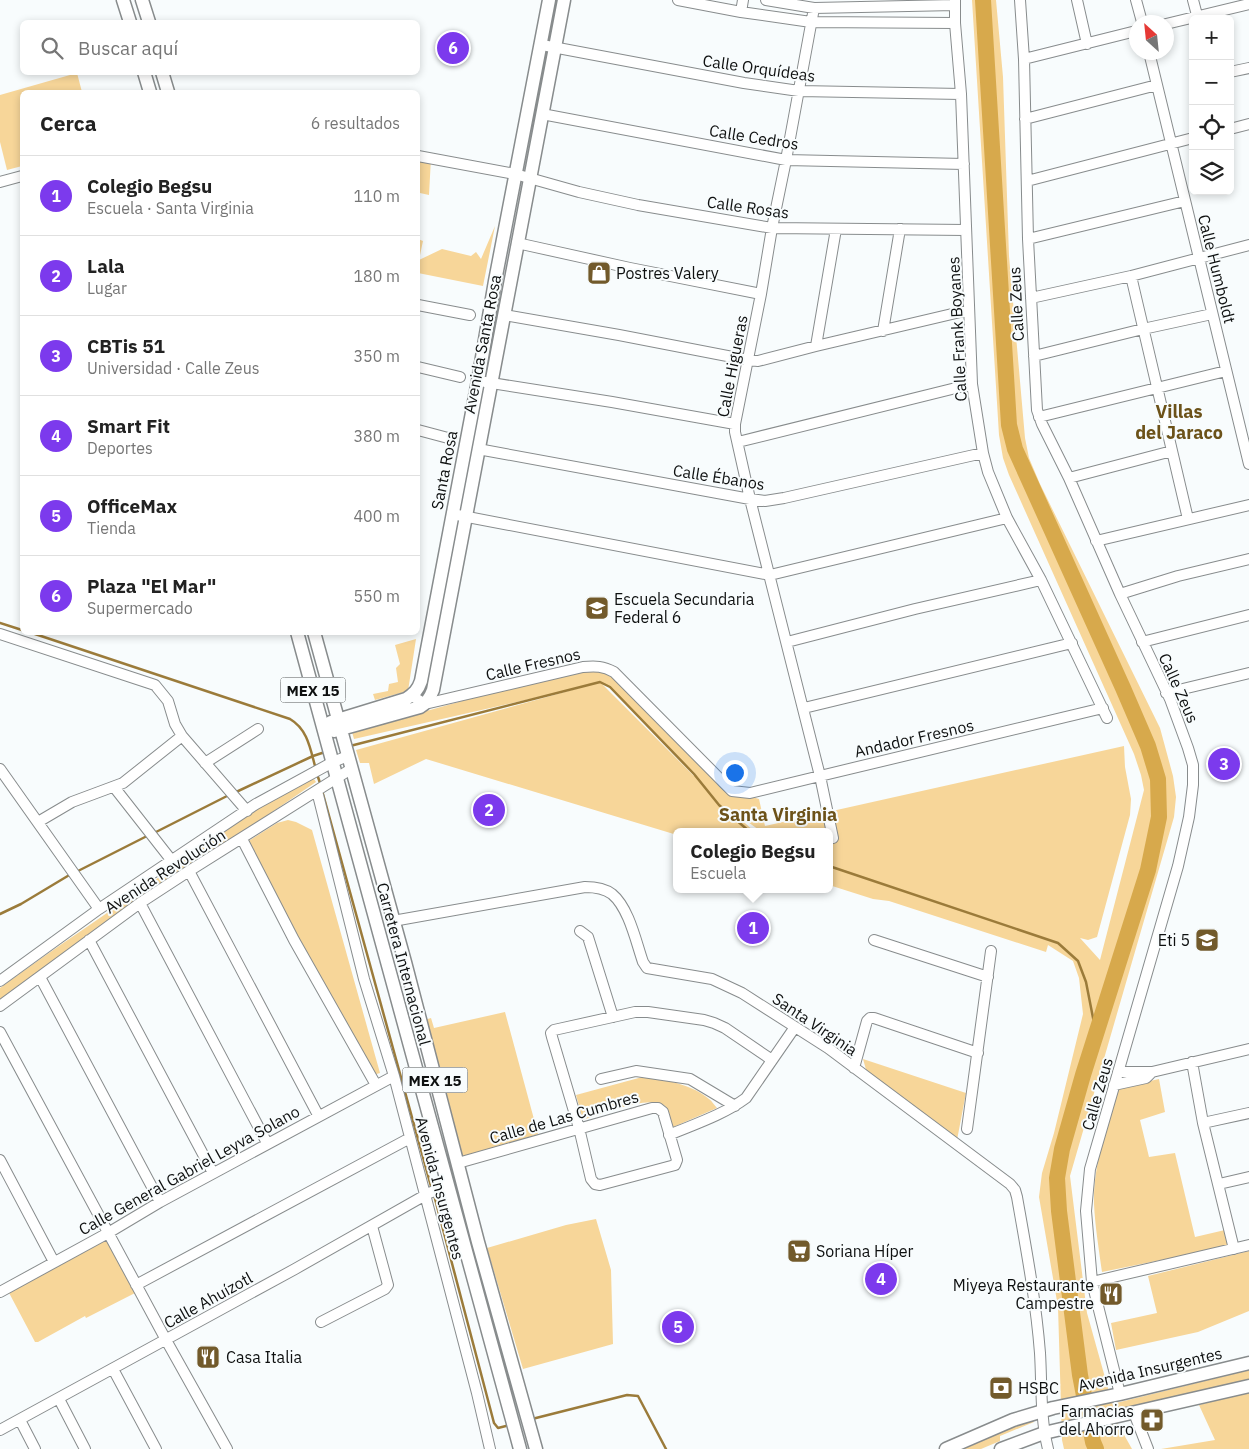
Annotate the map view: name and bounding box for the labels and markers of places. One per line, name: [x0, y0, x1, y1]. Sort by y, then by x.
pin: 6: [437, 29, 469, 67]
shop icon: Postres Valery: [586, 260, 612, 286]
place label: Postres Valery: [616, 263, 719, 283]
place label: Escuela Secundaria Federal 6: [614, 589, 755, 627]
school or university icon: Escuela Secundaria Federal 6: [584, 595, 610, 621]
pin: 3: [1208, 745, 1240, 783]
pin: 2: [473, 791, 505, 829]
pin: 1: [737, 909, 769, 947]
school or university icon: Eti 5: [1194, 927, 1220, 953]
place label: Eti 5: [1158, 930, 1190, 950]
supermarket icon: Soriana Híper: [786, 1238, 812, 1264]
place label: Soriana Híper: [816, 1241, 913, 1261]
pin: 4: [865, 1260, 897, 1298]
place label: Miyeya Restaurante Campestre: [953, 1275, 1094, 1313]
restaurant icon: Miyeya Restaurante Campestre: [1098, 1281, 1124, 1307]
pin: 5: [662, 1308, 694, 1346]
restaurant icon: Casa Italia: [195, 1344, 221, 1370]
place label: Casa Italia: [226, 1347, 303, 1367]
bank icon: HSBC: [988, 1375, 1014, 1401]
place label: HSBC: [1018, 1378, 1059, 1398]
place label: Farmacias del Ahorro: [1059, 1401, 1134, 1439]
pharmacy icon: Farmacias del Ahorro: [1139, 1407, 1165, 1433]

